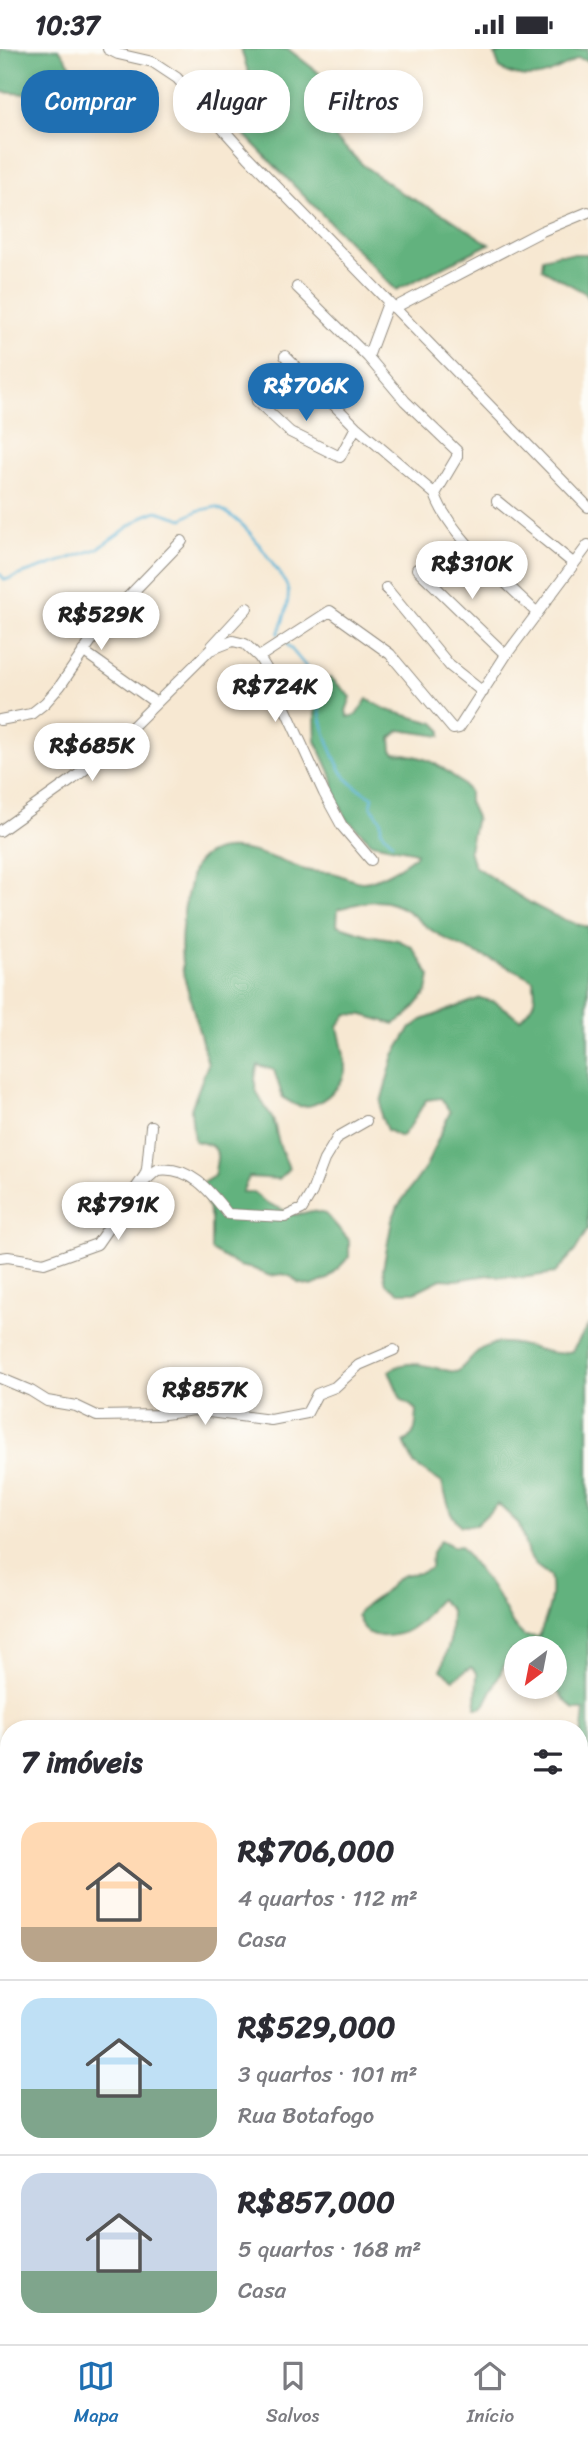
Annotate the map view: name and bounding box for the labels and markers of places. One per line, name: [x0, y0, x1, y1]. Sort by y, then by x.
pin: R$706K: [249, 363, 363, 423]
pin: R$310K: [415, 541, 529, 601]
pin: R$529K: [44, 593, 158, 652]
pin: R$724K: [218, 665, 332, 724]
pin: R$685K: [35, 723, 149, 783]
pin: R$791K: [61, 1183, 175, 1242]
pin: R$857K: [148, 1367, 262, 1427]

